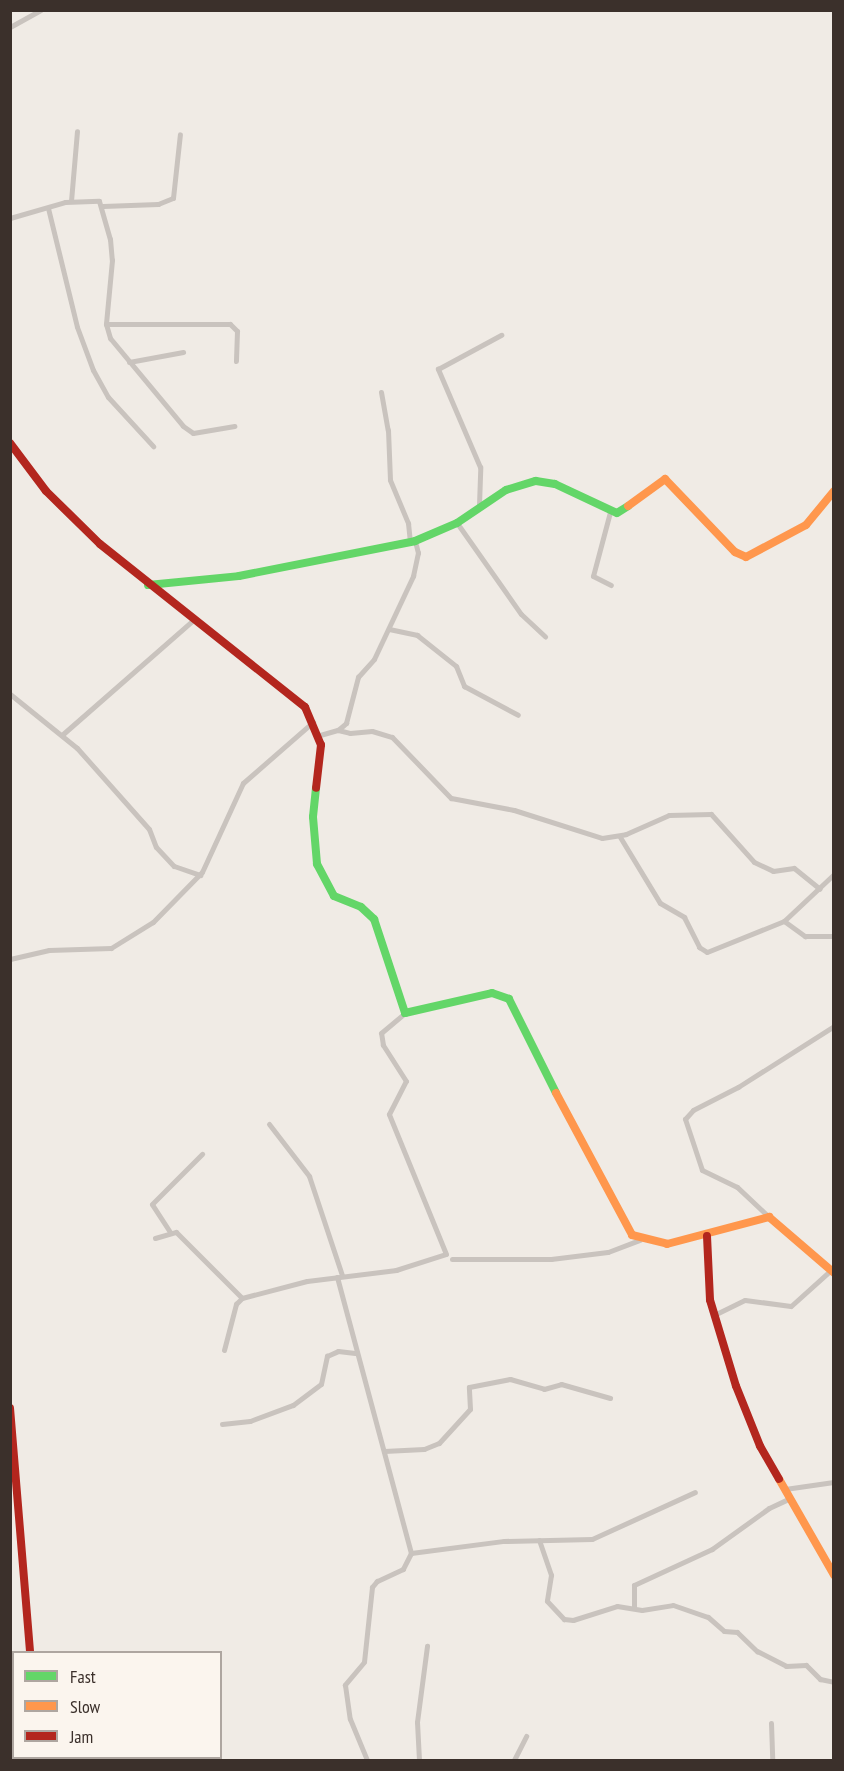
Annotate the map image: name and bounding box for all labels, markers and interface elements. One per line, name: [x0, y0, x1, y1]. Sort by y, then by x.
legend: [12, 1651, 222, 1759]
text: Fast: [70, 1665, 96, 1688]
text: Slow: [70, 1695, 100, 1718]
text: Jam: [70, 1725, 93, 1748]

